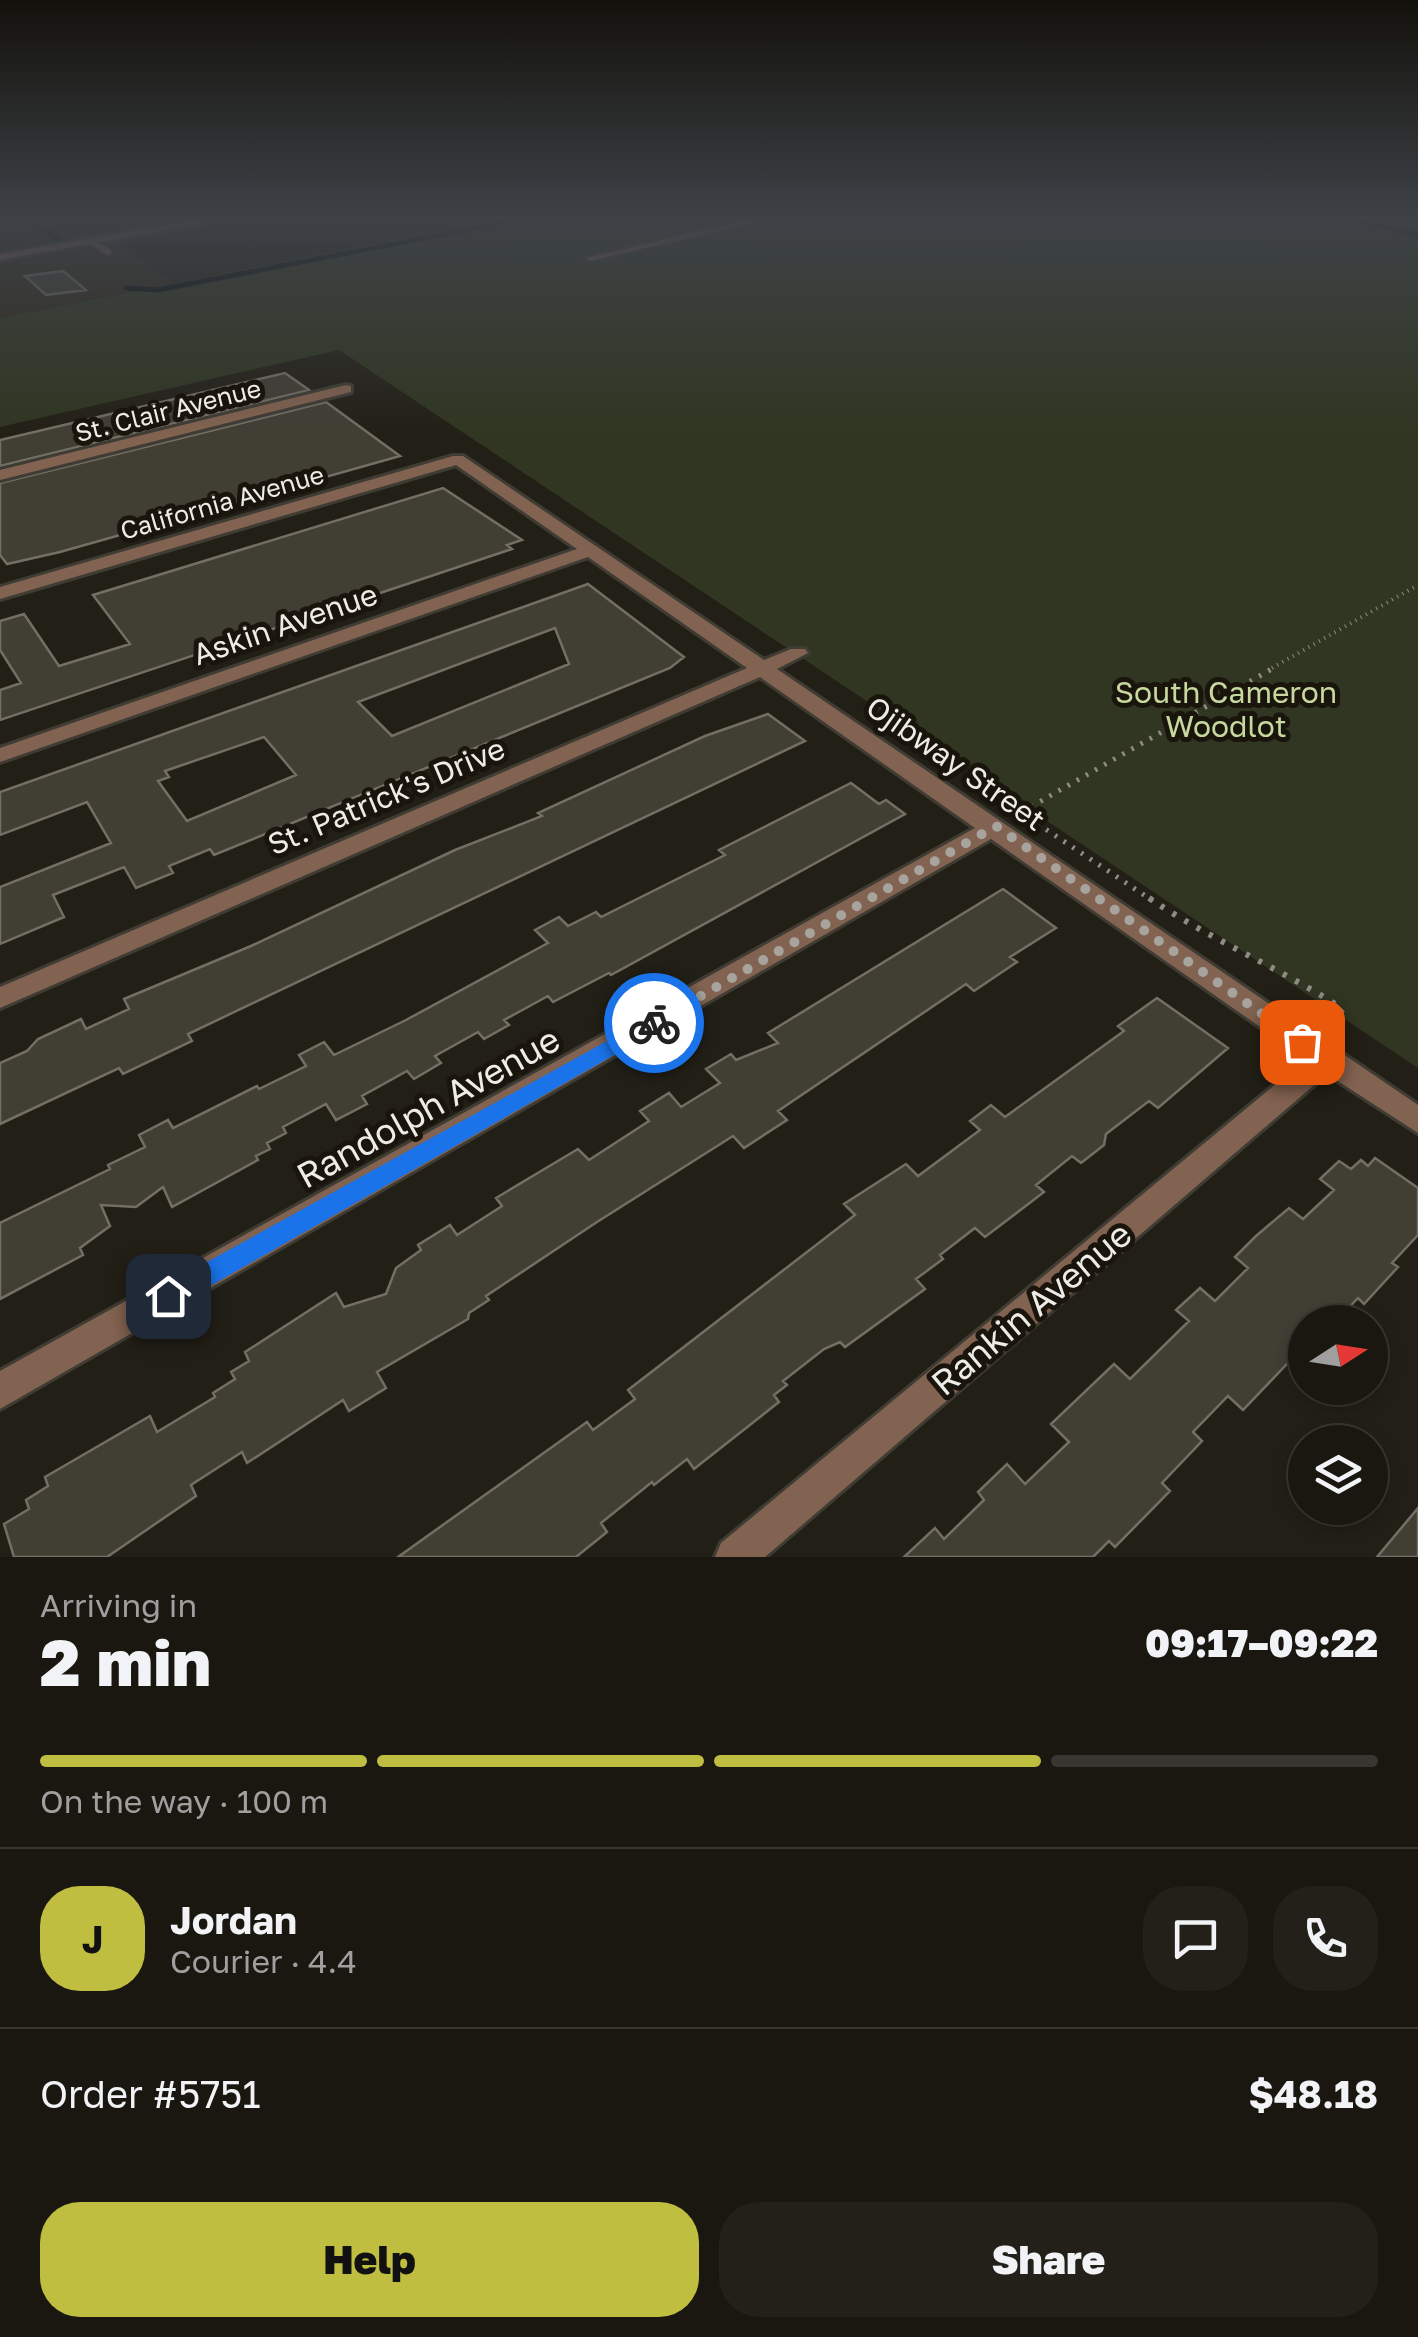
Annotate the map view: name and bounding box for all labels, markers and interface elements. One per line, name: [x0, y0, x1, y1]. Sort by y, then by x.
street label: St. Clair Avenue: [72, 372, 264, 448]
street label: California Avenue: [117, 458, 327, 546]
street label: Askin Avenue: [188, 576, 382, 672]
park label: South Cameron Woodlot: [1115, 674, 1337, 744]
street label: Ojibway Street: [860, 688, 1052, 838]
street label: St. Patrick's Drive: [262, 730, 510, 862]
courier: [604, 973, 704, 1073]
icon: bike: [627, 996, 682, 1051]
pin: [1260, 1000, 1345, 1085]
icon: bag: [1275, 1015, 1330, 1070]
street label: Randolph Avenue: [289, 1017, 567, 1197]
street label: Rankin Avenue: [923, 1212, 1139, 1404]
pin: [126, 1254, 211, 1339]
icon: home: [141, 1269, 196, 1324]
north arrow: [1288, 1305, 1388, 1405]
map controls: [1288, 1305, 1388, 1525]
button: layers: [1288, 1425, 1388, 1525]
text: Arriving in: [40, 1586, 197, 1624]
text: 09:17–09:22: [1145, 1620, 1378, 1665]
text: 2 min: [40, 1622, 211, 1700]
text: On the way · 100 m: [40, 1782, 328, 1820]
button: chat: [1143, 1886, 1248, 1991]
button: phone: [1273, 1886, 1378, 1991]
text: Jordan: [170, 1897, 297, 1942]
text: J: [82, 1916, 103, 1961]
text: Courier · 4.4: [170, 1942, 357, 1980]
text: Order #5751: [40, 2071, 261, 2116]
text: $48.18: [1248, 2071, 1378, 2116]
button: Help: [40, 2202, 699, 2317]
button: Share: [719, 2202, 1378, 2317]

